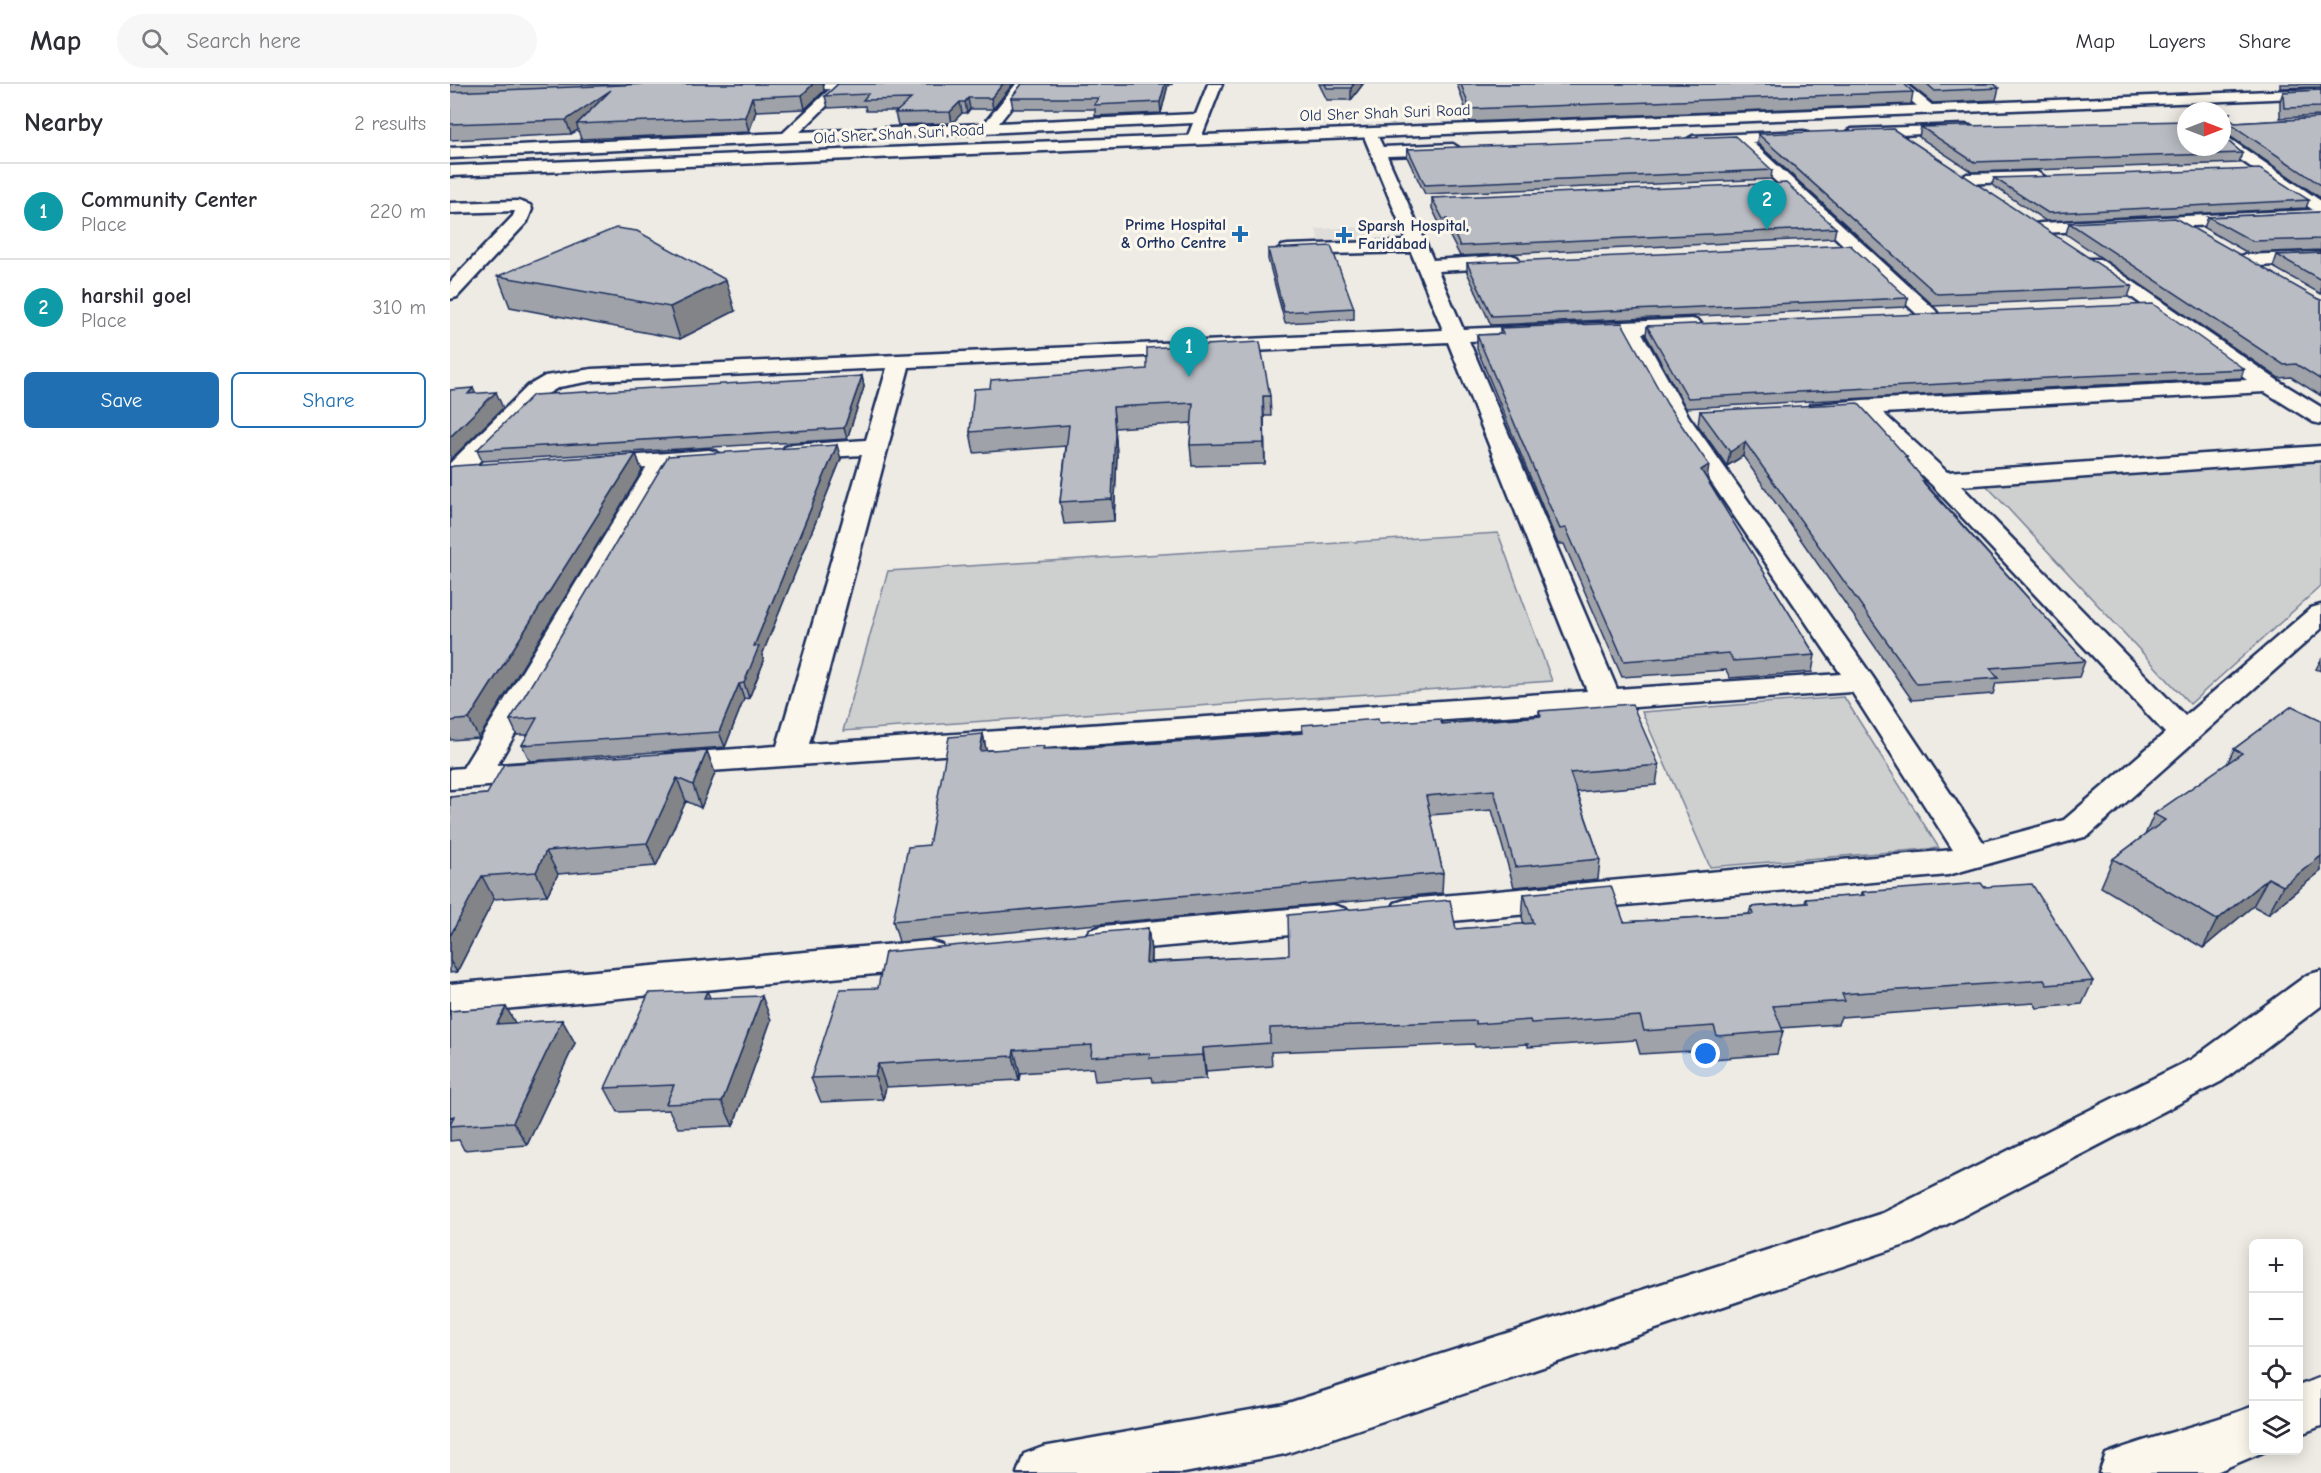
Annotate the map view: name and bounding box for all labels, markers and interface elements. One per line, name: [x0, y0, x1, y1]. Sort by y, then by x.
search box: [117, 14, 537, 68]
text: Map: [30, 25, 81, 57]
icon: search: [138, 25, 171, 58]
text: Search here: [186, 28, 301, 54]
text: Map: [2076, 29, 2115, 53]
text: Layers: [2148, 29, 2206, 53]
text: Share: [2239, 29, 2291, 53]
street label: Old Sher Shah Suri Road: [1299, 101, 1471, 125]
north arrow: [2177, 102, 2231, 156]
text: Nearby: [24, 108, 103, 138]
text: 2 results: [354, 112, 426, 135]
street label: Old Sher Shah Suri Road: [813, 121, 985, 147]
pin: 2: [1748, 180, 1786, 230]
text: Community Center: [81, 187, 257, 213]
text: 1: [40, 200, 47, 223]
text: 220 m: [370, 200, 426, 223]
text: Place: [81, 213, 127, 236]
place label: Prime Hospital & Ortho Centre: [1121, 216, 1226, 252]
place label: Sparsh Hospital, Faridabad: [1358, 217, 1469, 253]
marker: Prime Hospital & Ortho Centre: [1231, 225, 1249, 243]
marker: Sparsh Hospital, Faridabad: [1335, 226, 1353, 244]
text: harshil goel: [81, 283, 191, 309]
text: 2: [39, 296, 48, 319]
text: 310 m: [373, 296, 426, 319]
text: Place: [81, 309, 127, 332]
pin: 1: [1170, 328, 1208, 377]
button: Save: [24, 372, 219, 428]
button: Share: [231, 372, 426, 428]
your location: [1691, 1039, 1720, 1068]
map controls: [2249, 1239, 2303, 1455]
button: +: [2249, 1239, 2303, 1293]
button: −: [2249, 1293, 2303, 1347]
button: locate: [2249, 1347, 2303, 1401]
button: layers: [2249, 1401, 2303, 1455]

